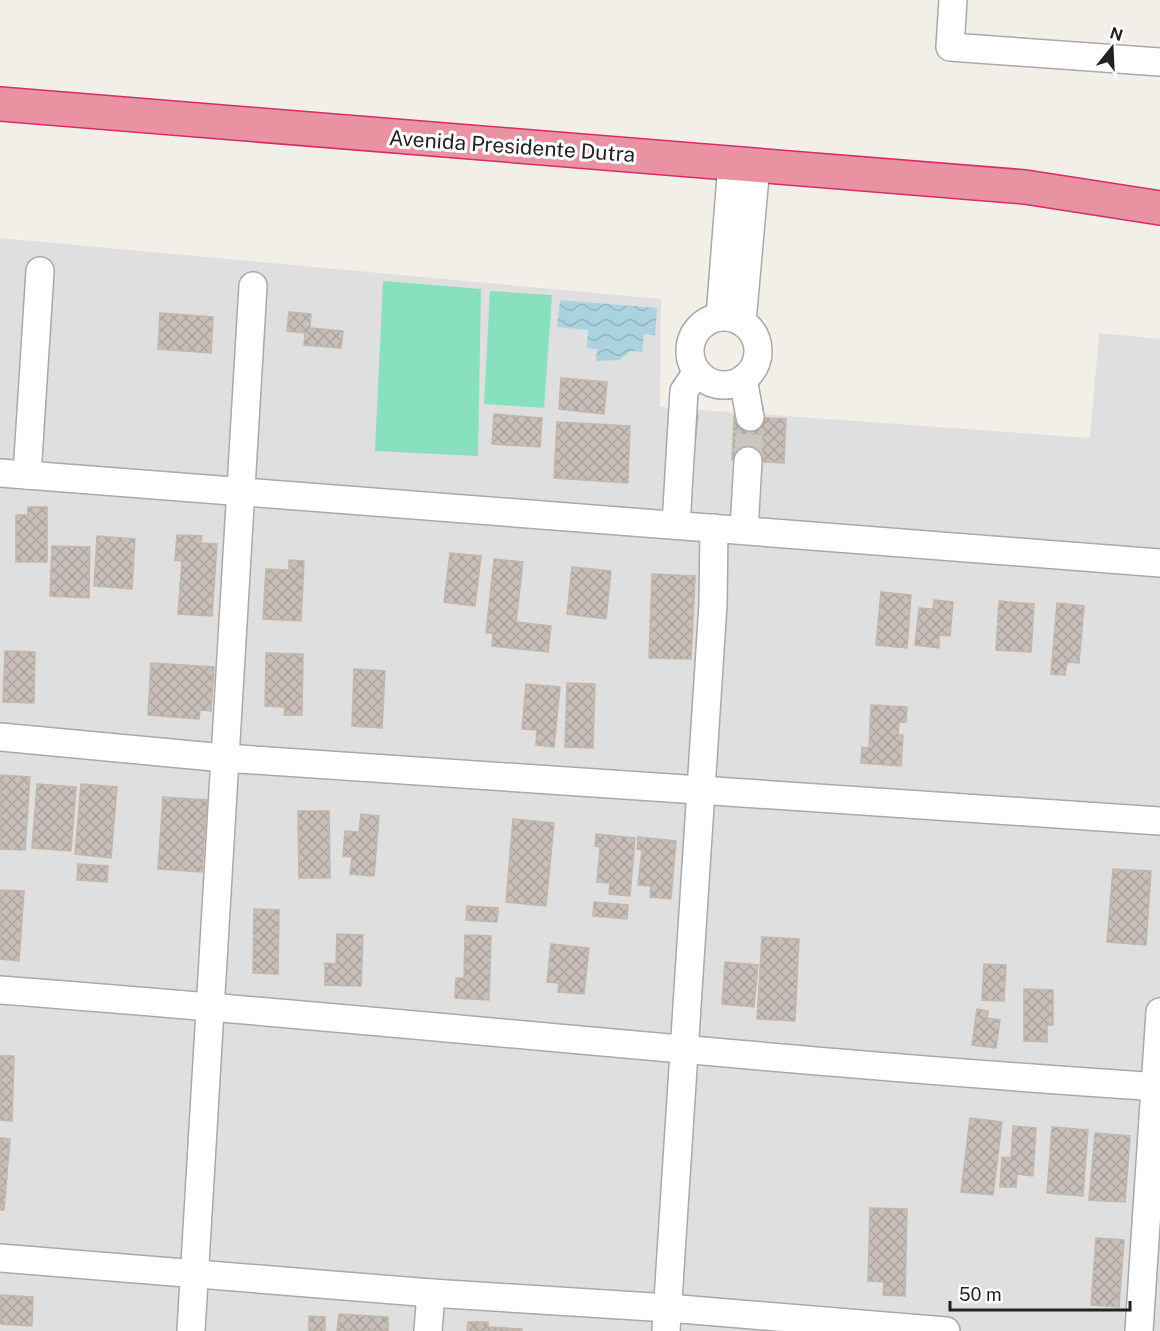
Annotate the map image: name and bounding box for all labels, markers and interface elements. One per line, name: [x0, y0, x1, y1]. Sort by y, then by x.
north arrow: [1082, 18, 1142, 78]
text: N: [1108, 23, 1125, 45]
street label: Avenida Presidente Dutra: [388, 125, 636, 167]
scale bar: [950, 1274, 1130, 1312]
text: 50 m: [959, 1284, 1002, 1305]

